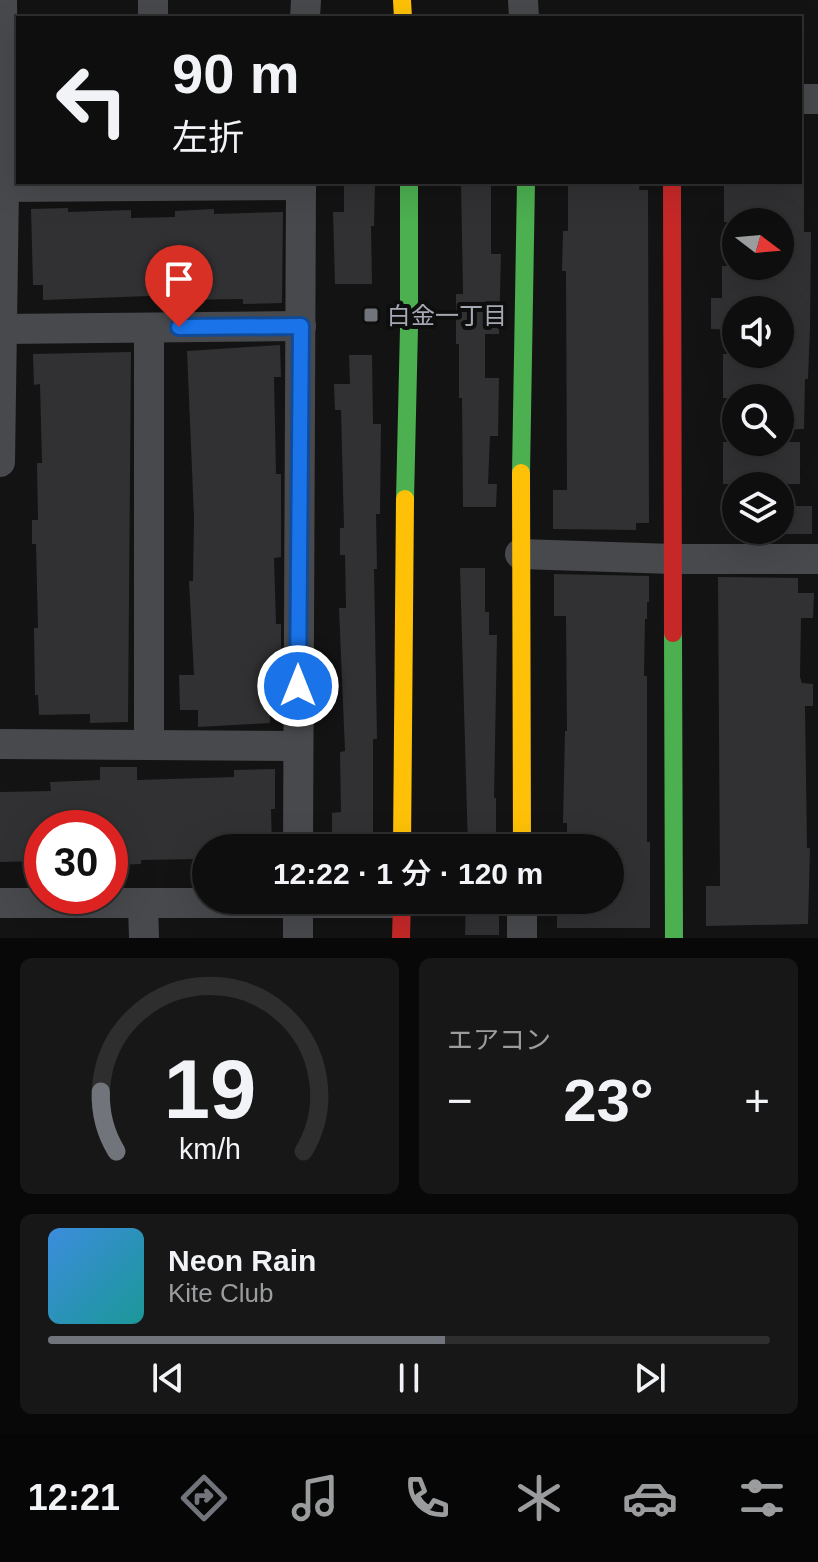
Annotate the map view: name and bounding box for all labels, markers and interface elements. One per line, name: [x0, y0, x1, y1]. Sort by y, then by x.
text: 90 m: [172, 42, 300, 105]
icon: left: [40, 48, 144, 152]
text: 左折: [172, 117, 244, 158]
north arrow: [722, 208, 794, 280]
map controls: [722, 208, 794, 544]
pin: [145, 245, 213, 327]
icon: arrive: [157, 257, 201, 301]
button: sound: [722, 296, 794, 368]
place label: 白金一丁目: [387, 302, 507, 329]
marker: 白金一丁目: [362, 306, 380, 324]
button: search: [722, 384, 794, 456]
button: layers: [722, 472, 794, 544]
position arrow: [256, 644, 340, 728]
speed limit sign: 30: [24, 810, 128, 914]
text: 12:22 · 1 分 · 120 m: [273, 857, 543, 890]
text: エアコン: [447, 1025, 551, 1055]
text: 19: [163, 1043, 256, 1136]
text: 23°: [563, 1067, 654, 1134]
text: −: [447, 1076, 473, 1125]
text: +: [744, 1076, 770, 1125]
text: km/h: [179, 1133, 240, 1165]
text: Neon Rain: [168, 1244, 316, 1277]
text: Kite Club: [168, 1278, 274, 1308]
icon: previous: [146, 1356, 190, 1400]
icon: pause: [387, 1356, 431, 1400]
icon: next: [628, 1356, 672, 1400]
icon: directions: [176, 1470, 232, 1526]
icon: music: [287, 1470, 343, 1526]
icon: phone: [399, 1470, 455, 1526]
icon: climate: [511, 1470, 567, 1526]
icon: car: [622, 1470, 678, 1526]
icon: filters: [734, 1470, 790, 1526]
text: 12:21: [28, 1477, 120, 1518]

